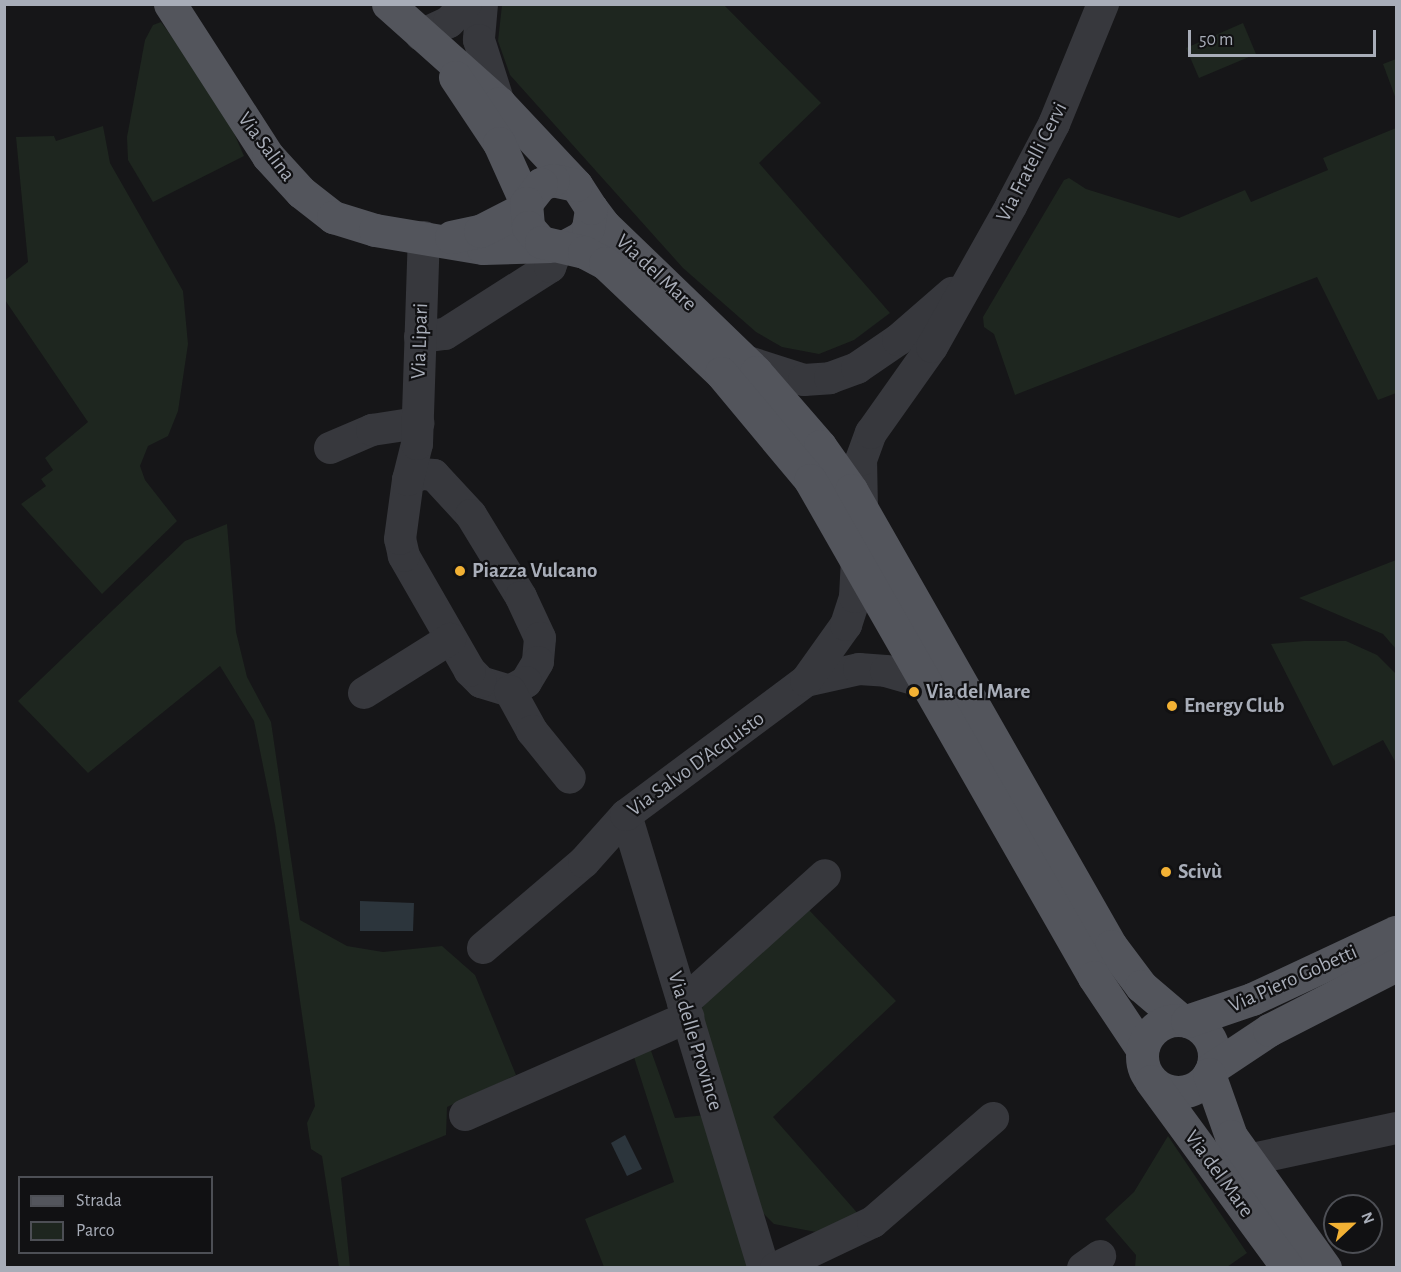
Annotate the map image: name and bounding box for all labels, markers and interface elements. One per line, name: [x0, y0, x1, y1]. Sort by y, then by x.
scale bar: [1191, 18, 1378, 56]
text: 50 m: [1199, 31, 1233, 49]
street label: Via Fratelli Cervi: [991, 98, 1073, 226]
street label: Via Salina: [232, 107, 300, 187]
street label: Via del Mare: [610, 229, 702, 317]
street label: Via Lipari: [406, 303, 434, 379]
place label: Piazza Vulcano: [472, 558, 597, 584]
marker: Piazza Vulcano: [453, 564, 467, 578]
place label: Via del Mare: [926, 679, 1030, 705]
marker: Via del Mare: [907, 685, 921, 699]
place label: Energy Club: [1184, 693, 1284, 719]
marker: Energy Club: [1165, 699, 1179, 713]
street label: Via Salvo D'Acquisto: [623, 706, 769, 822]
place label: Scivù: [1178, 859, 1222, 885]
marker: Scivù: [1159, 865, 1173, 879]
street label: Via Piero Gobetti: [1225, 939, 1361, 1019]
street label: Via delle Province: [662, 968, 728, 1114]
street label: Via del Mare: [1179, 1125, 1259, 1223]
legend: [18, 1176, 213, 1254]
text: Strada: [76, 1192, 122, 1210]
north arrow: [1323, 1194, 1383, 1254]
text: N: [1358, 1210, 1377, 1226]
text: Parco: [76, 1222, 115, 1240]

